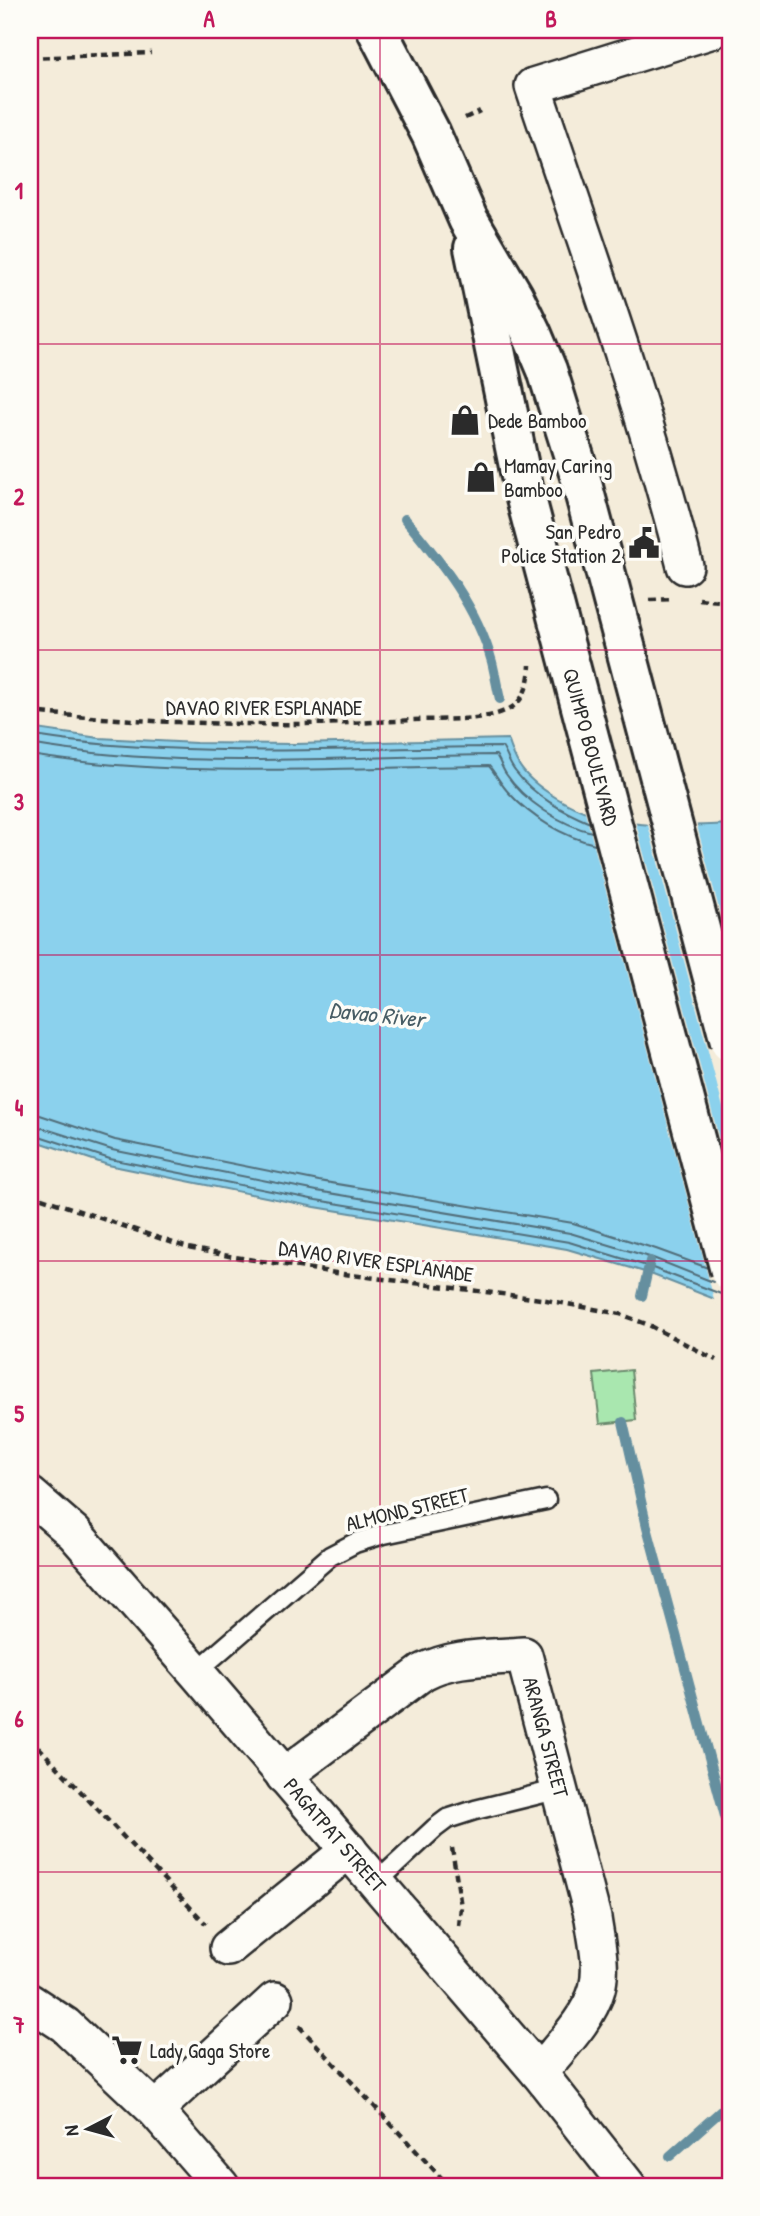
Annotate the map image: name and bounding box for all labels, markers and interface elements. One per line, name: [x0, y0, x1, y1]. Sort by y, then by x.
text: A: [203, 3, 215, 34]
text: B: [545, 3, 557, 34]
text: 1: [15, 175, 23, 206]
shop icon: Dede Bamboo: [448, 403, 482, 437]
place label: Dede Bamboo: [488, 406, 586, 435]
place label: Mamay Caring Bamboo: [504, 451, 612, 504]
shop icon: Mamay Caring Bamboo: [464, 460, 498, 494]
text: 2: [14, 481, 25, 512]
place label: San Pedro Police Station 2: [501, 517, 621, 570]
public building icon: San Pedro Police Station 2: [627, 526, 661, 560]
street label: QUIMPO BOULEVARD: [556, 665, 626, 829]
street label: DAVAO RIVER ESPLANADE: [166, 693, 362, 722]
text: 3: [14, 786, 24, 817]
water label: Davao River: [328, 994, 429, 1035]
text: 4: [15, 1092, 24, 1123]
street label: DAVAO RIVER ESPLANADE: [277, 1233, 475, 1289]
text: 5: [14, 1398, 24, 1429]
street label: ALMOND STREET: [343, 1479, 473, 1538]
street label: ARANGA STREET: [516, 1673, 576, 1802]
text: 6: [14, 1703, 24, 1734]
street label: PAGATPAT STREET: [277, 1772, 394, 1899]
text: 7: [12, 2009, 25, 2040]
supermarket icon: Lady Gaga Store: [110, 2033, 144, 2067]
place label: Lady Gaga Store: [150, 2036, 270, 2065]
north arrow: [52, 2094, 122, 2164]
text: N: [58, 2124, 85, 2137]

